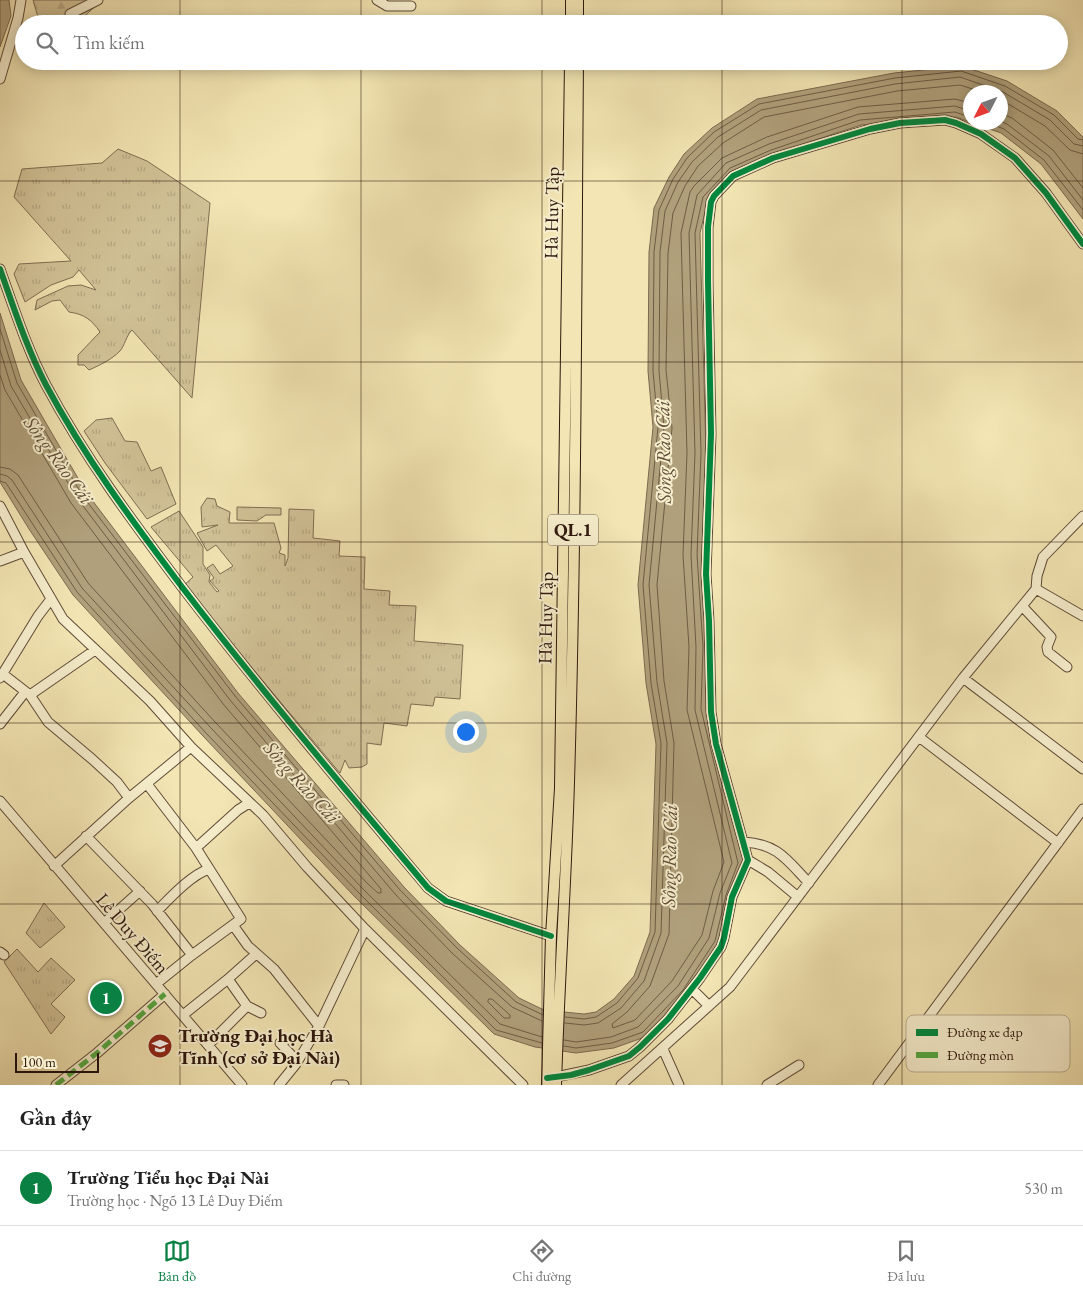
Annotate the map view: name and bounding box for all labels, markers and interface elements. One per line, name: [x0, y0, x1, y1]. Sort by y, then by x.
search box: [15, 15, 1068, 70]
icon: search: [33, 29, 61, 57]
text: Tìm kiếm: [73, 30, 145, 55]
north arrow: [963, 85, 1008, 130]
street label: Hà Huy Tập: [538, 166, 565, 259]
water label: Sông Rào Cái: [649, 399, 677, 505]
water label: Sông Rào Cái: [18, 410, 100, 510]
road number: QL.1: [548, 514, 598, 546]
street label: Hà Huy Tập: [532, 571, 559, 664]
your location: [453, 719, 479, 745]
water label: Sông Rào Cái: [257, 734, 347, 830]
water label: Sông Rào Cái: [655, 803, 683, 909]
street label: Lê Duy Điếm: [90, 887, 175, 979]
pin: 1: [90, 979, 122, 1017]
legend: [906, 1015, 1070, 1072]
place label: Trường Đại học Hà Tĩnh (cơ sở Đại Nài): [178, 1023, 340, 1070]
text: Đường xe đạp: [947, 1023, 1023, 1041]
school or university icon: Trường Đại học Hà Tĩnh (cơ sở Đại Nài): [147, 1033, 173, 1059]
text: Đường mòn: [947, 1046, 1015, 1064]
scale bar: [15, 1050, 99, 1073]
text: 100 m: [22, 1053, 56, 1071]
text: Gần đây: [20, 1104, 92, 1131]
text: Trường Tiểu học Đại Nài: [67, 1165, 269, 1190]
text: 1: [32, 1178, 40, 1199]
text: 530 m: [1024, 1178, 1063, 1199]
text: Trường học · Ngõ 13 Lê Duy Điếm: [67, 1190, 283, 1211]
tab: Bản đồ: [158, 1237, 196, 1285]
tab: Chỉ đường: [512, 1237, 571, 1285]
tab: Đã lưu: [887, 1237, 925, 1285]

